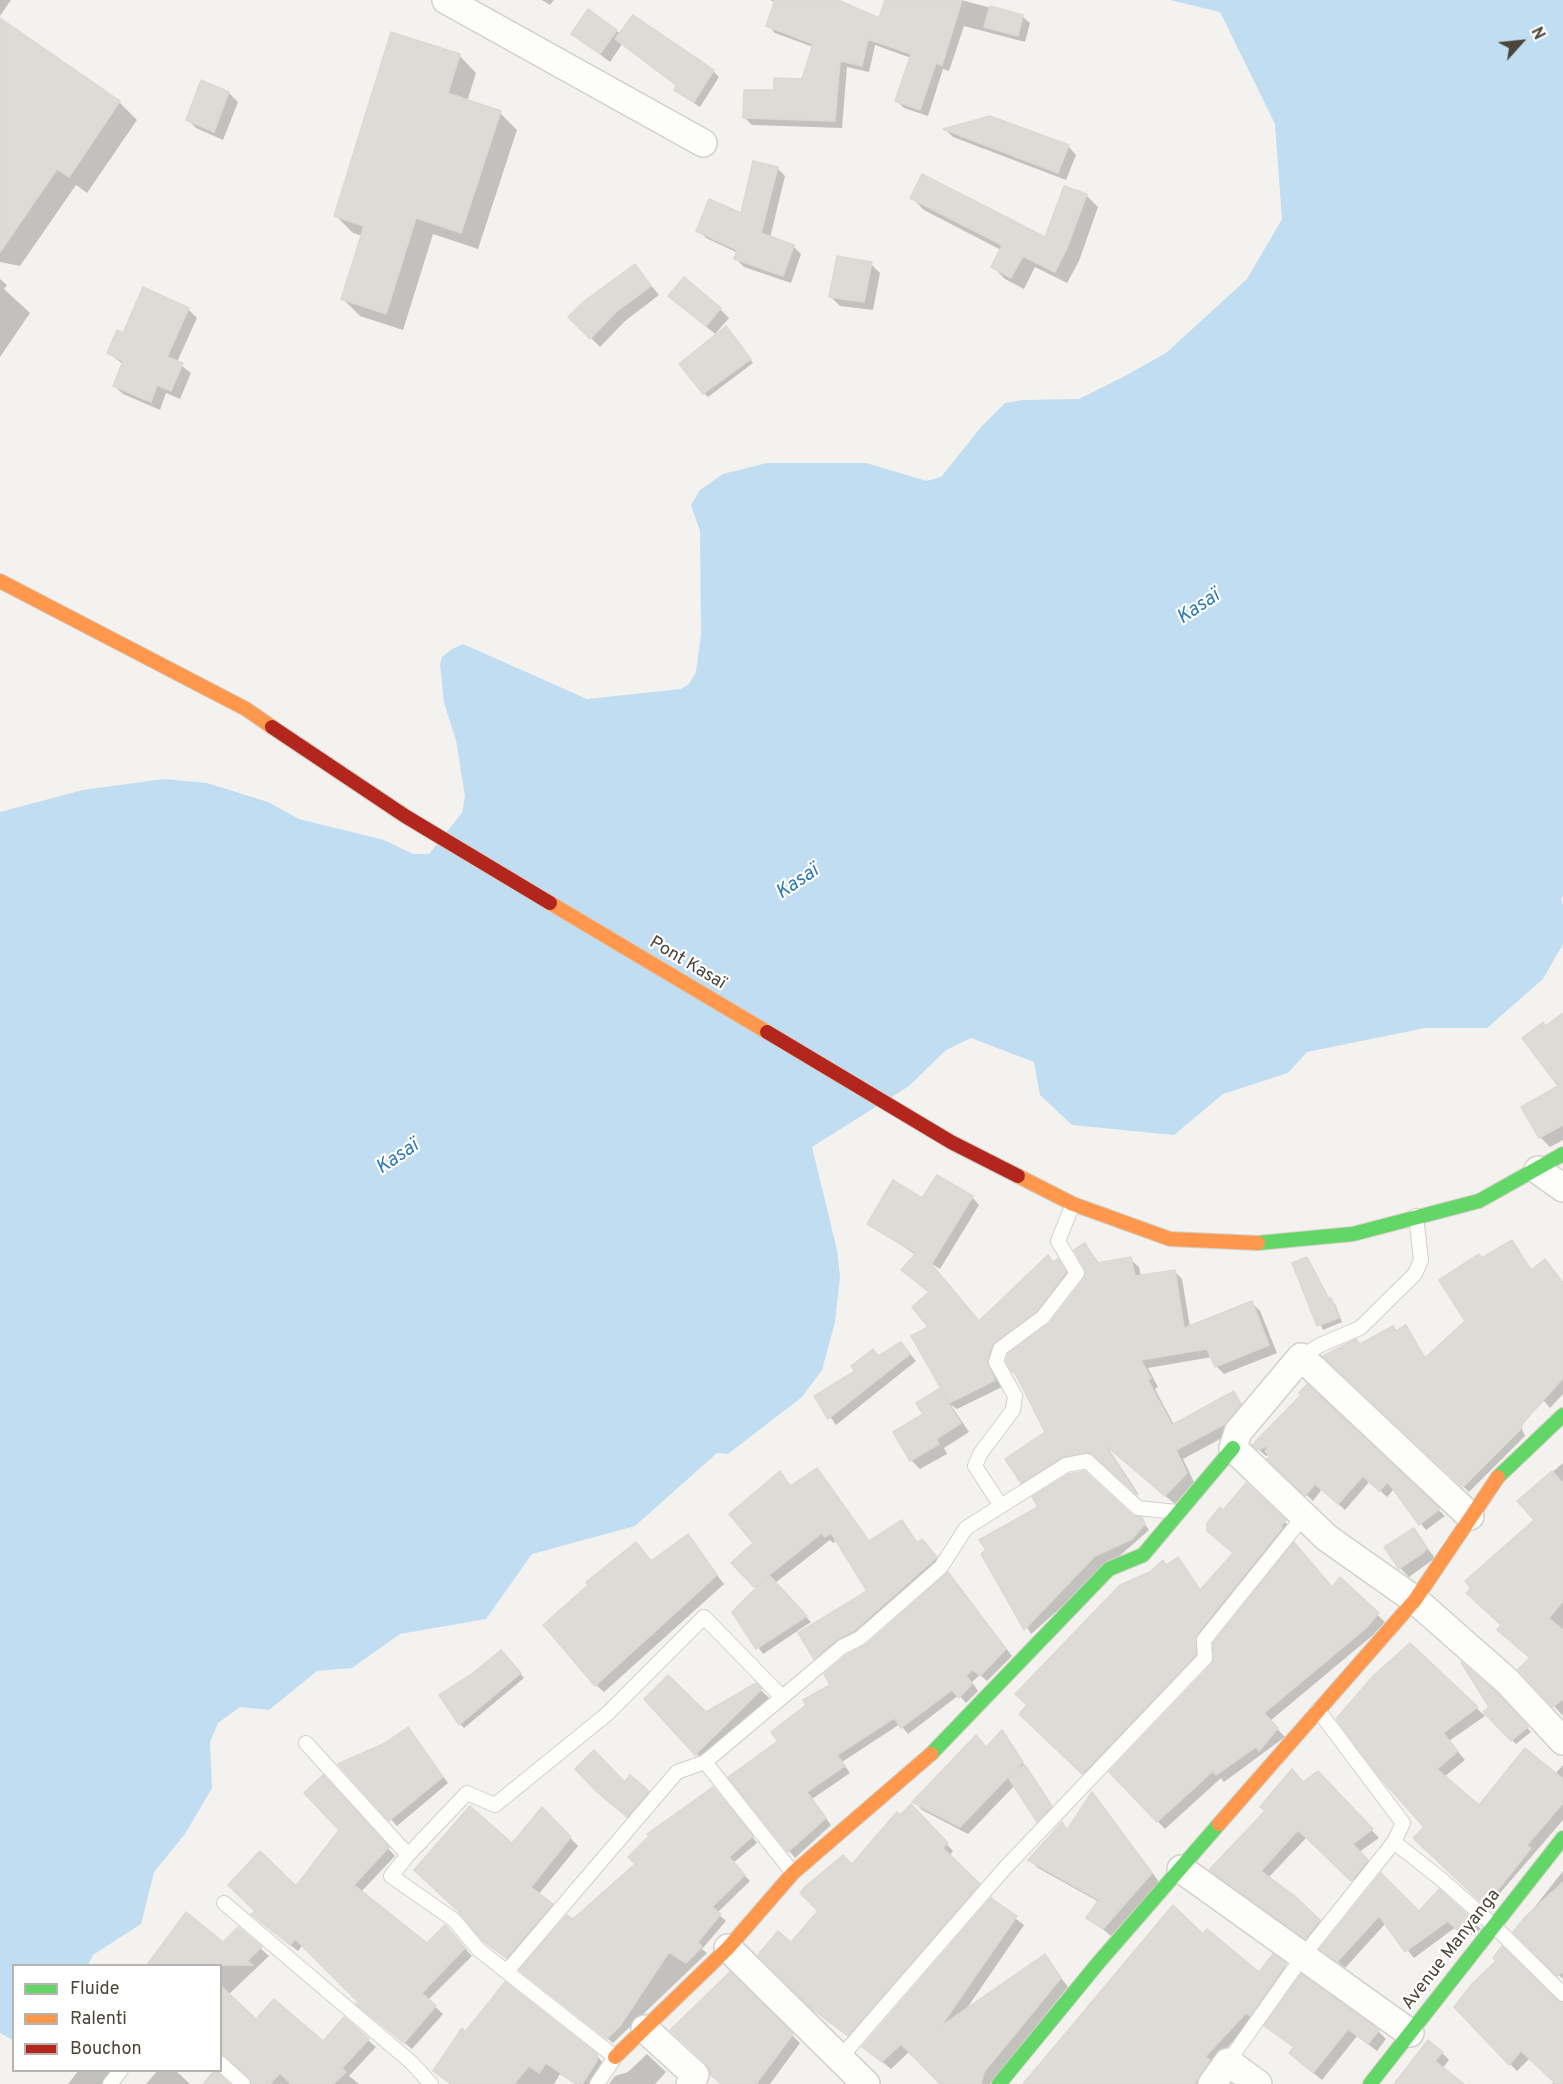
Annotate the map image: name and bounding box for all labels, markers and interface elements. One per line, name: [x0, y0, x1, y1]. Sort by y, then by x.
north arrow: [1491, 12, 1551, 72]
text: N: [1526, 24, 1549, 43]
water label: Kasaï: [1173, 585, 1225, 631]
water label: Kasaï: [772, 860, 824, 906]
street label: Pont Kasaï: [645, 933, 729, 995]
water label: Kasaï: [372, 1135, 424, 1181]
street label: Avenue Manyanga: [1398, 1885, 1506, 2015]
legend: [12, 1964, 222, 2072]
text: Fluide: [70, 1978, 119, 2001]
text: Ralenti: [70, 2008, 127, 2031]
text: Bouchon: [70, 2038, 142, 2061]

